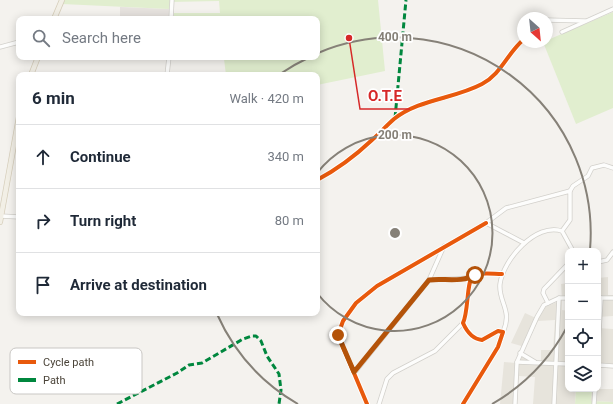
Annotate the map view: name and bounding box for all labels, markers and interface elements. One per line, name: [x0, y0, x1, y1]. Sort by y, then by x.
north arrow: [517, 12, 553, 48]
search box: [16, 16, 320, 60]
icon: search: [30, 27, 52, 49]
text: Search here: [62, 29, 141, 47]
text: 400 m: [378, 30, 412, 44]
callout: Ο.Τ.Ε: [360, 82, 410, 109]
text: Ο.Τ.Ε: [368, 87, 403, 105]
text: 6 min: [32, 88, 75, 108]
text: Walk · 420 m: [229, 91, 304, 106]
text: 200 m: [378, 128, 412, 142]
icon: ahead: [32, 146, 54, 168]
text: Continue: [70, 148, 131, 166]
text: 340 m: [267, 149, 304, 164]
icon: right: [32, 210, 54, 232]
text: Turn right: [70, 212, 136, 230]
text: 80 m: [275, 213, 304, 228]
centre of rings: [388, 226, 402, 240]
map controls: [565, 248, 601, 392]
button: +: [565, 248, 601, 284]
route start: [466, 266, 484, 284]
icon: arrive: [32, 274, 54, 296]
text: Arrive at destination: [70, 276, 207, 294]
button: −: [565, 284, 601, 320]
button: locate: [565, 320, 601, 356]
route end: [329, 326, 347, 344]
legend: [10, 348, 142, 394]
text: Cycle path: [43, 356, 94, 369]
button: layers: [565, 356, 601, 392]
text: Path: [43, 374, 66, 387]

